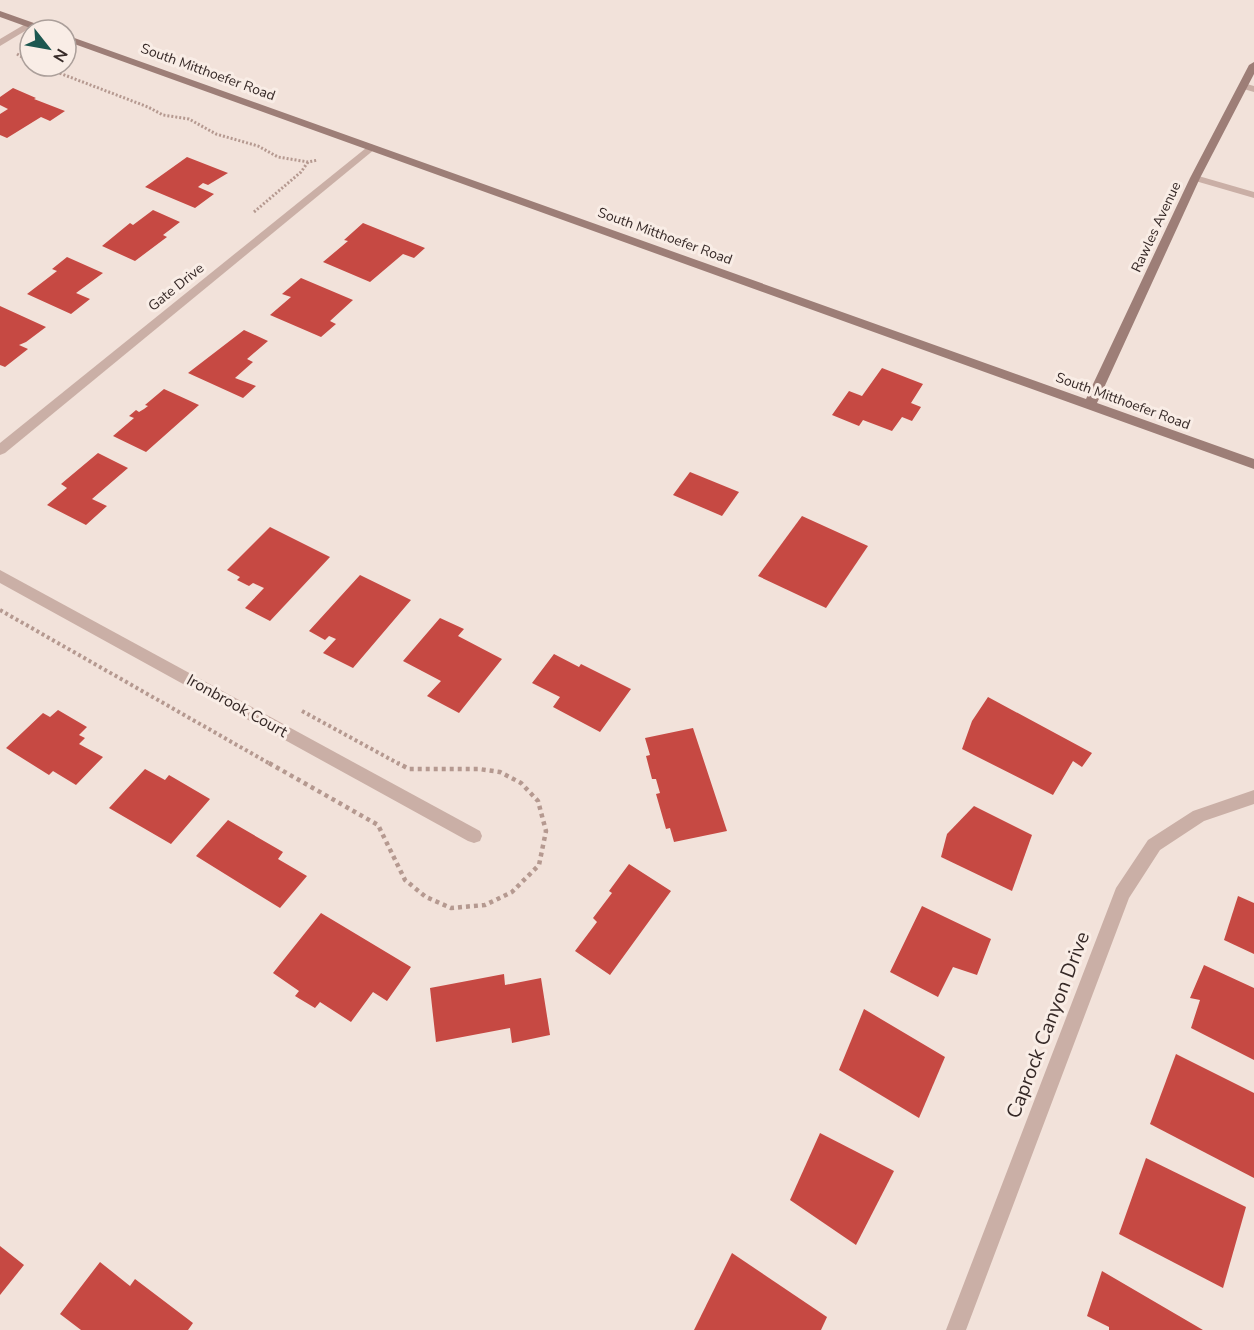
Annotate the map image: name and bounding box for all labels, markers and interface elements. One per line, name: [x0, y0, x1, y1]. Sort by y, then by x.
north arrow: [18, 18, 78, 78]
street label: South Mitthoefer Road: [138, 39, 278, 105]
text: N: [47, 44, 73, 66]
street label: Rawles Avenue: [1127, 179, 1185, 275]
street label: South Mitthoefer Road: [595, 203, 735, 269]
street label: Gate Drive: [144, 259, 208, 315]
street label: South Mitthoefer Road: [1053, 368, 1193, 434]
street label: Ironbrook Court: [183, 669, 292, 743]
street label: Caprock Canyon Drive: [1000, 928, 1096, 1122]

